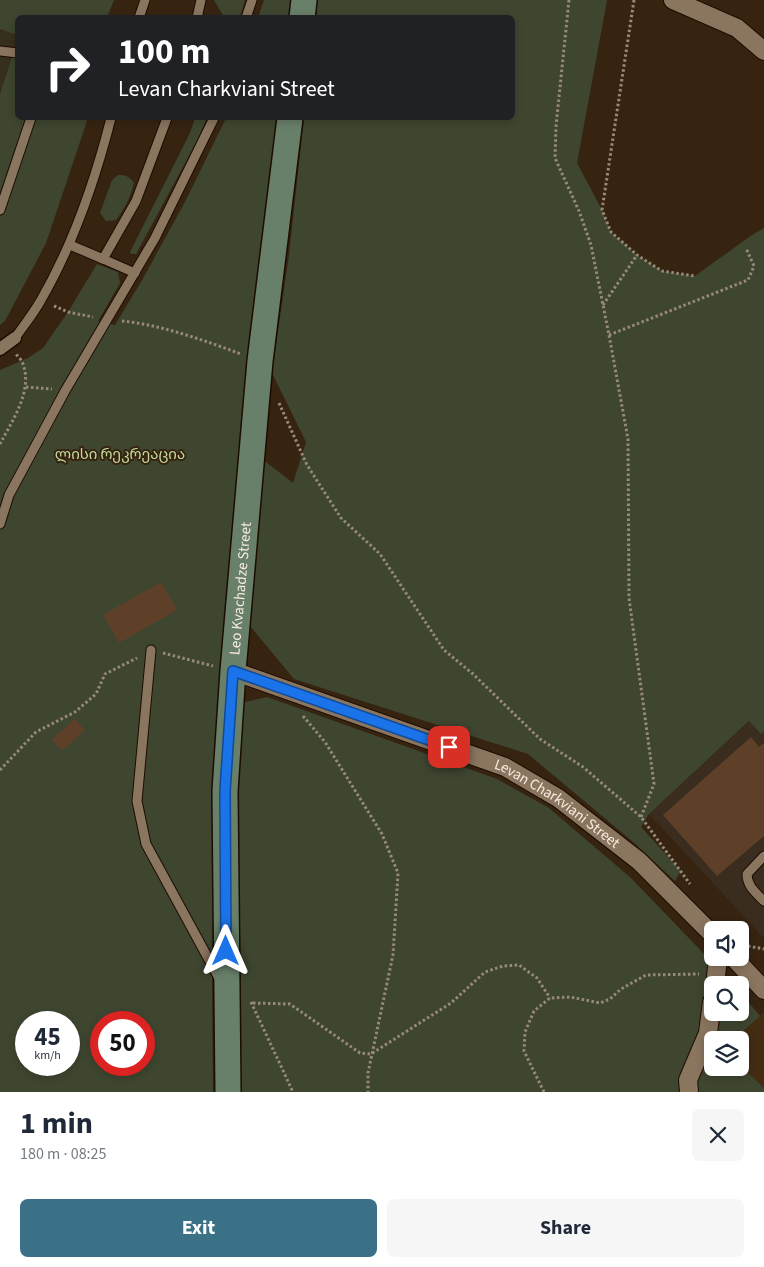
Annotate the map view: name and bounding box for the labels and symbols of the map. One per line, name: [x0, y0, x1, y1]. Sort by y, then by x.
park label: ლისი რეკრეაცია: [55, 444, 185, 465]
street label: Leo Kvachadze Street: [224, 521, 257, 656]
pin: [428, 726, 470, 768]
street label: Levan Charkviani Street: [491, 754, 624, 853]
position arrow: [199, 924, 251, 976]
speed limit sign: 50: [90, 1011, 155, 1076]

